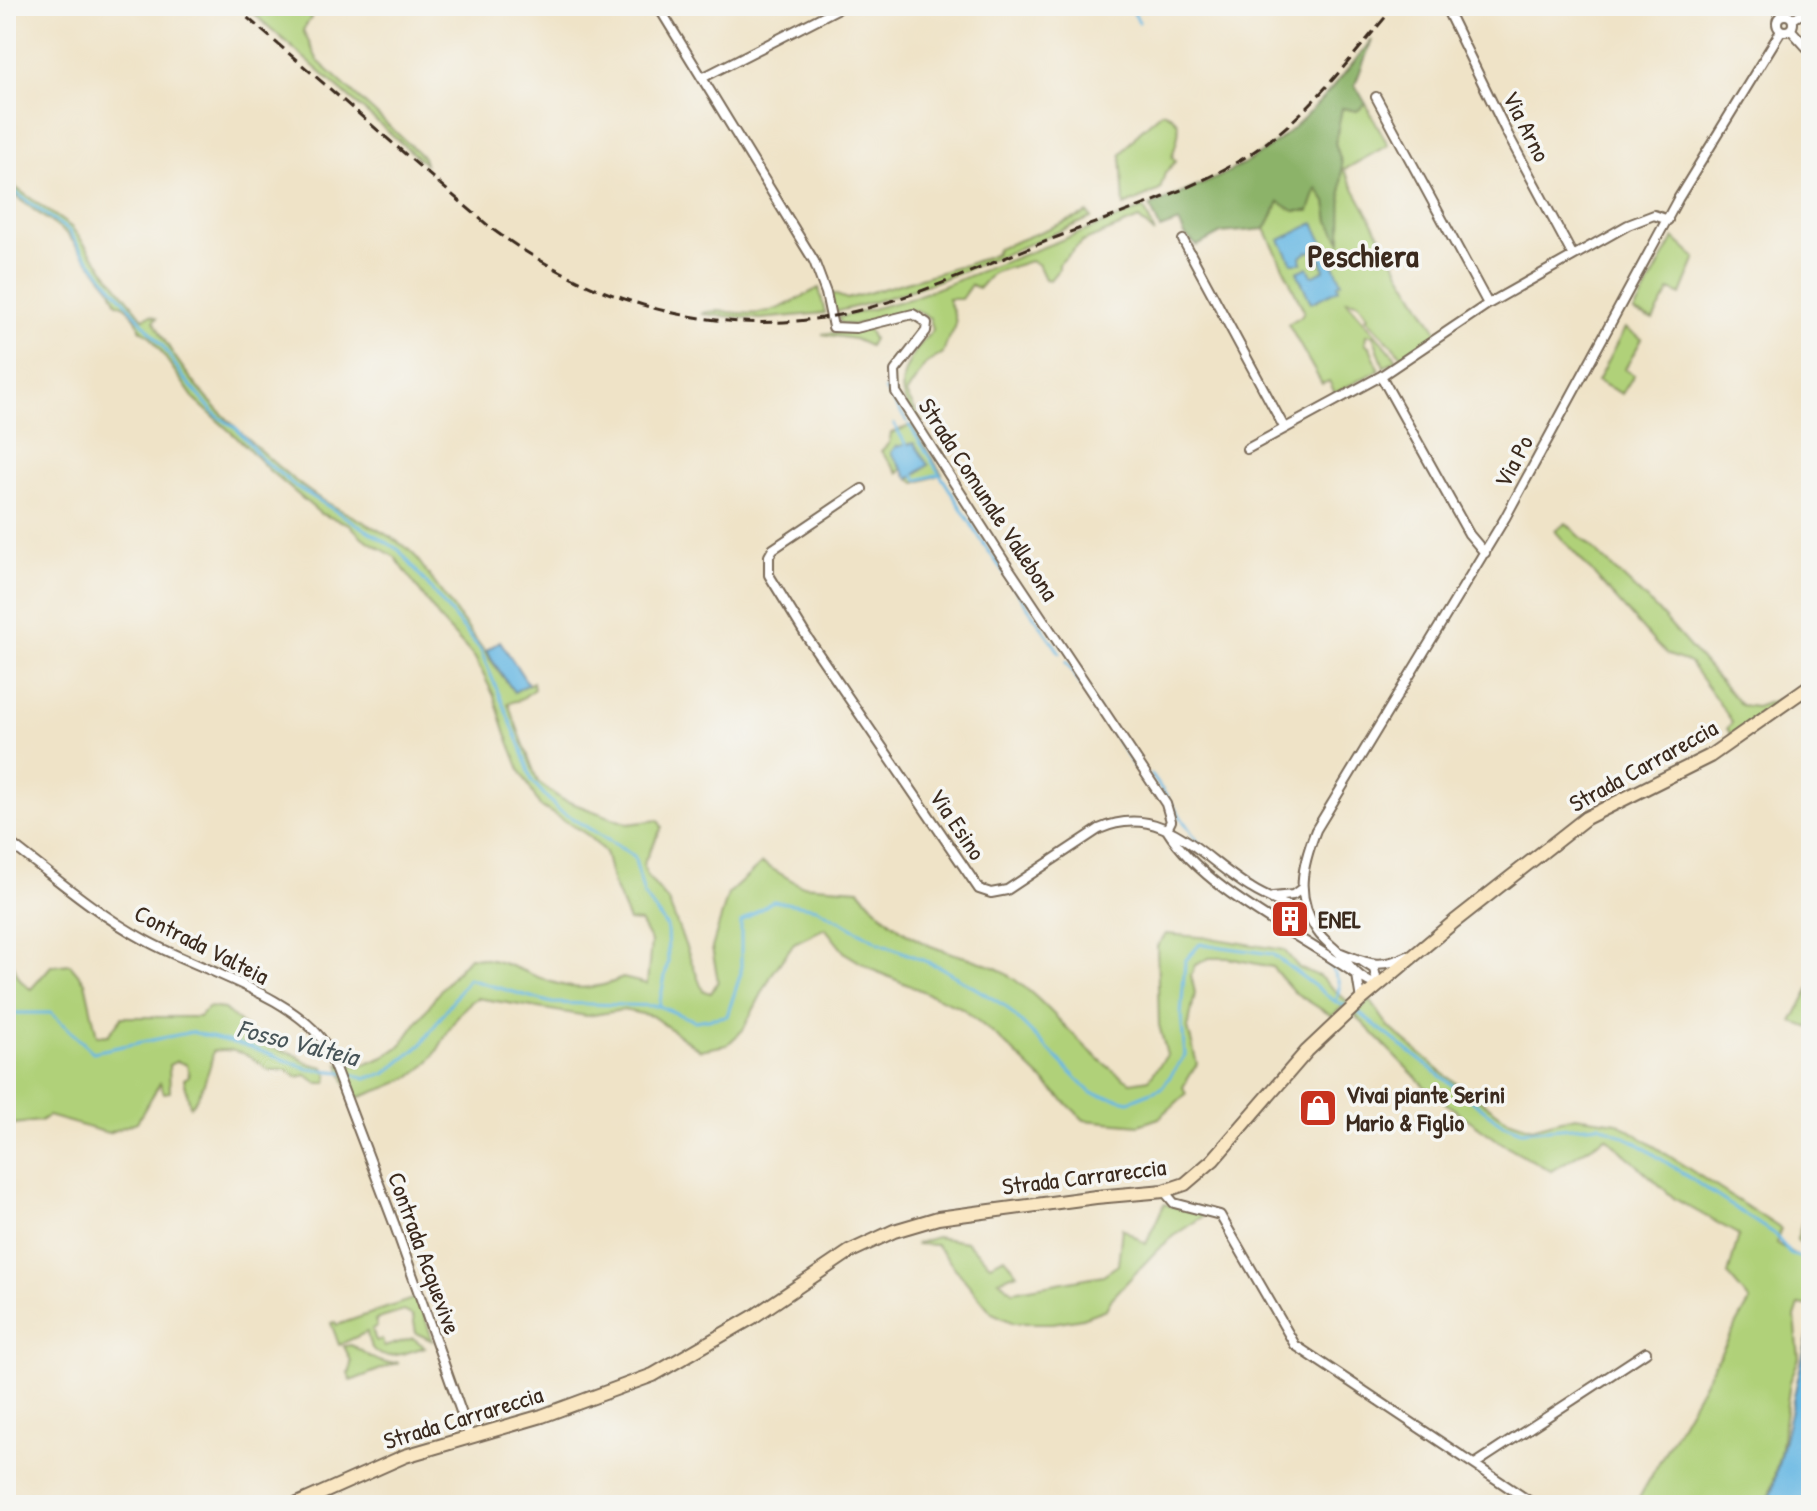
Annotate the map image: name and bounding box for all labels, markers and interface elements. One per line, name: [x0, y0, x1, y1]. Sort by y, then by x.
street label: Via Arno: [1496, 85, 1558, 167]
district label: Peschiera: [1307, 234, 1419, 277]
street label: Strada Comunale Vallebona: [912, 392, 1066, 606]
street label: Via Po: [1486, 429, 1540, 493]
street label: Strada Carrareccia: [1563, 711, 1723, 819]
street label: Via Esino: [922, 782, 994, 866]
street label: Contrada Valteia: [129, 896, 275, 992]
building icon: ENEL: [1269, 898, 1311, 940]
place label: ENEL: [1318, 903, 1361, 935]
water label: Fosso Valteia: [234, 1010, 365, 1075]
place label: Vivai piante Serini Mario & Figlio: [1346, 1078, 1505, 1139]
shop icon: Vivai piante Serini Mario & Figlio: [1297, 1087, 1339, 1129]
street label: Strada Carrareccia: [1000, 1150, 1168, 1202]
street label: Contrada Acquevive: [381, 1168, 469, 1339]
street label: Strada Carrareccia: [379, 1378, 547, 1456]

